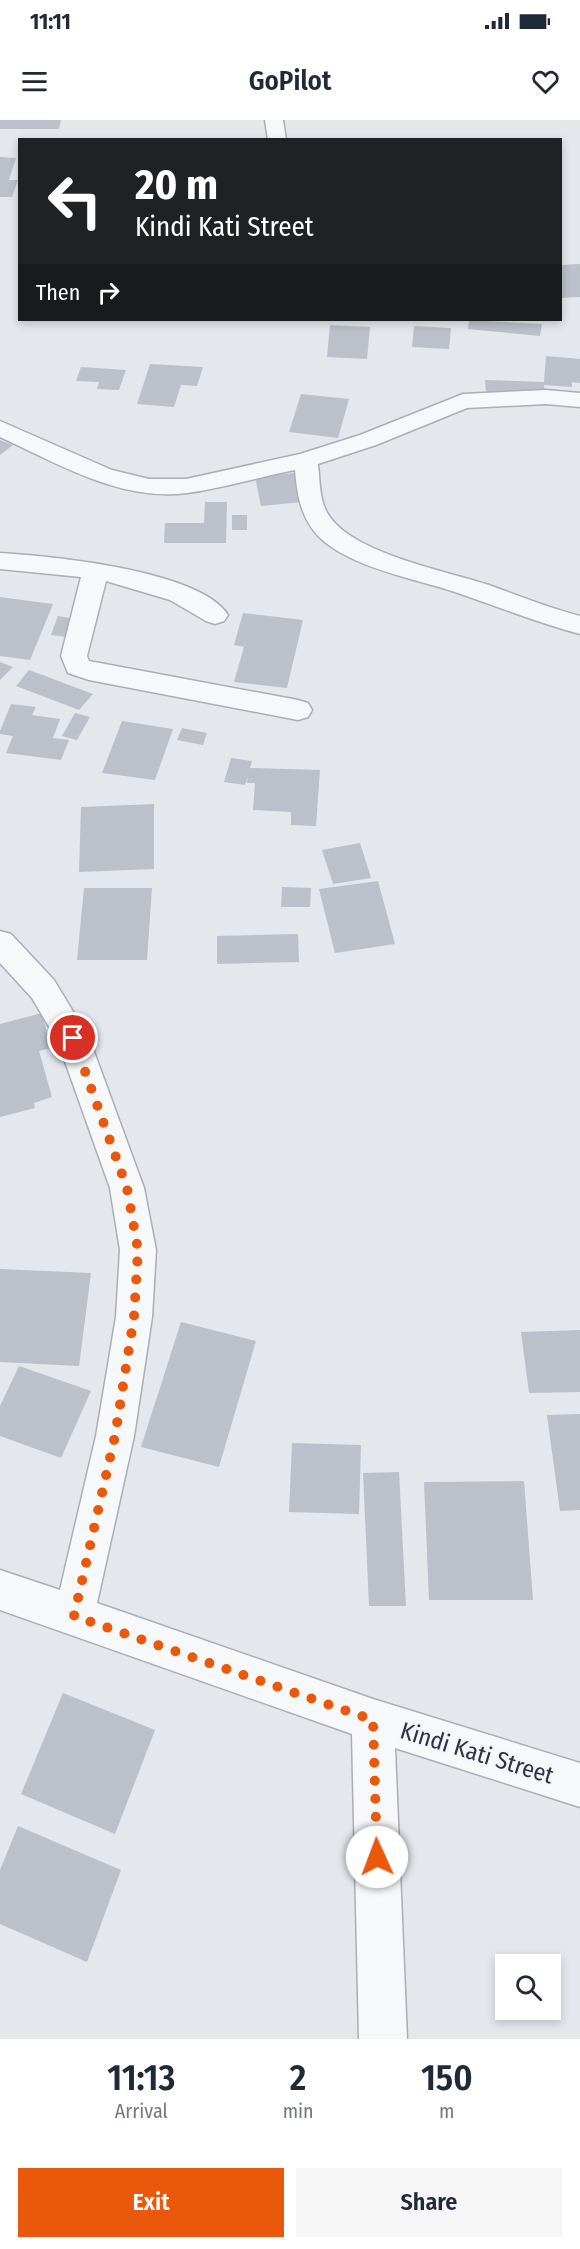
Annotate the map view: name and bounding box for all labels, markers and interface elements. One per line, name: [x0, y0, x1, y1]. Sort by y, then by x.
text: 11:11: [30, 8, 71, 35]
icon: menu: [18, 65, 51, 98]
text: GoPilot: [249, 65, 331, 97]
icon: heart: [529, 65, 562, 98]
text: 20 m: [135, 160, 218, 210]
icon: left: [36, 162, 114, 240]
text: Kindi Kati Street: [135, 211, 314, 243]
icon: right: [92, 276, 125, 309]
text: Then: [36, 279, 80, 306]
pin: [47, 1012, 98, 1063]
icon: arrive: [56, 1021, 89, 1054]
street label: Kindi Kati Street: [397, 1716, 557, 1790]
position arrow: [345, 1825, 409, 1889]
map controls: [495, 1954, 561, 2020]
button: search: [495, 1954, 561, 2020]
text: 11:13: [107, 2056, 175, 2100]
text: 2: [290, 2056, 306, 2100]
text: 150: [421, 2056, 473, 2100]
text: Arrival: [115, 2099, 168, 2123]
text: min: [283, 2099, 314, 2123]
text: m: [439, 2099, 454, 2123]
button: Exit: [18, 2168, 284, 2237]
button: Share: [296, 2168, 562, 2237]

